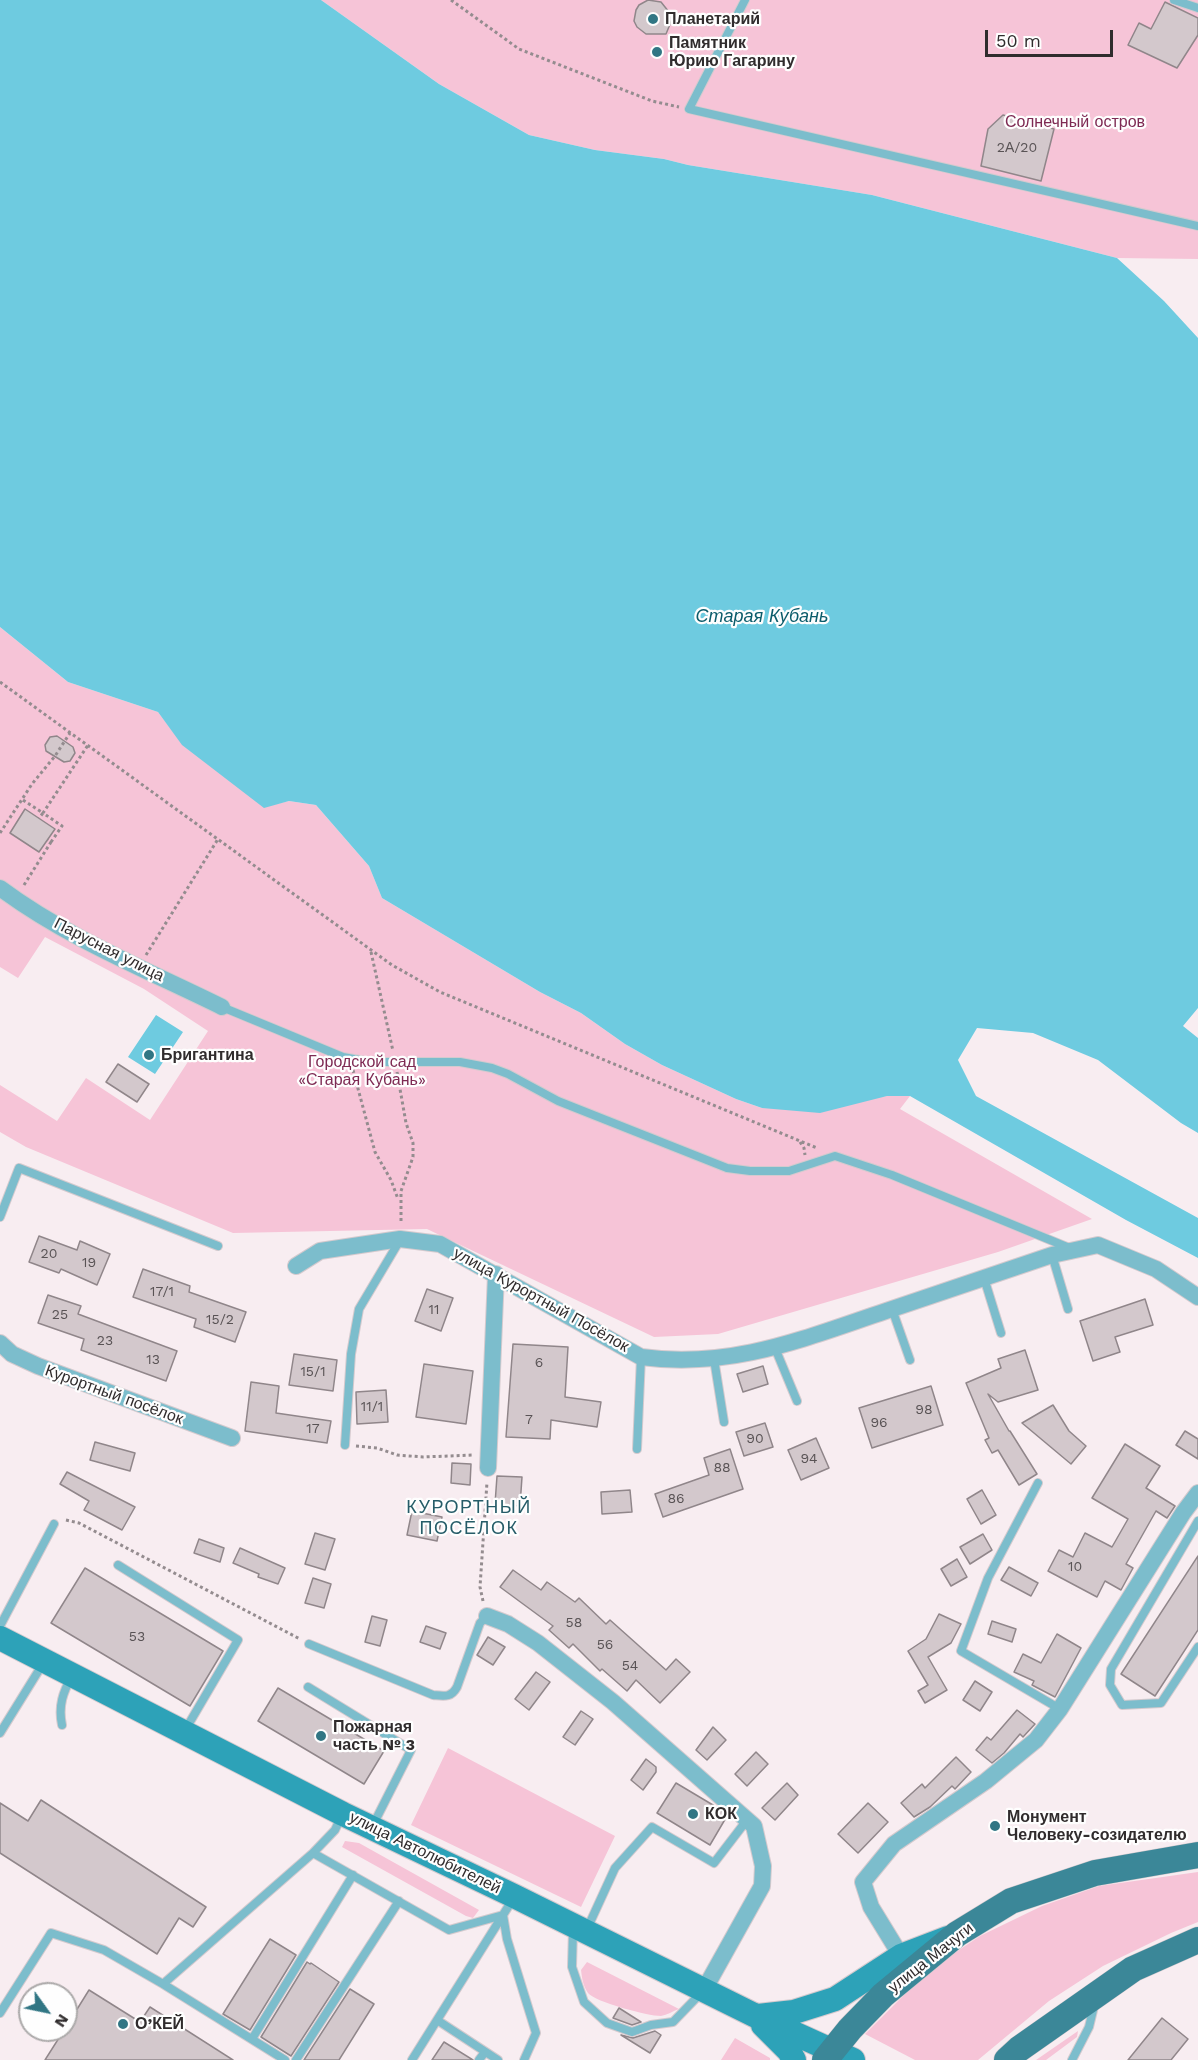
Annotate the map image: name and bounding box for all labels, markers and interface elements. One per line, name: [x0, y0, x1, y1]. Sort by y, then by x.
place label: Планетарий: [665, 9, 760, 29]
marker: Планетарий: [646, 12, 660, 26]
scale bar: [988, 18, 1116, 56]
text: 50 m: [996, 30, 1041, 51]
place label: Памятник Юрию Гагарину: [669, 33, 795, 71]
marker: Памятник Юрию Гагарину: [650, 45, 664, 59]
park label: Солнечный остров: [1005, 112, 1145, 132]
house number: 2А/20: [997, 140, 1037, 156]
water label: Старая Кубань: [696, 606, 828, 628]
street label: Парусная улица: [51, 914, 167, 986]
place label: Бригантина: [161, 1045, 254, 1065]
marker: Бригантина: [142, 1048, 156, 1062]
park label: Городской сад «Старая Кубань»: [298, 1052, 426, 1090]
street label: улица Курортный Посёлок: [450, 1244, 632, 1356]
house number: 20: [41, 1246, 57, 1262]
house number: 19: [82, 1255, 96, 1271]
house number: 17/1: [150, 1284, 174, 1300]
house number: 11: [429, 1302, 439, 1318]
house number: 25: [52, 1307, 68, 1323]
house number: 15/2: [206, 1312, 234, 1328]
house number: 23: [97, 1333, 113, 1349]
house number: 13: [146, 1352, 160, 1368]
house number: 6: [535, 1355, 543, 1371]
street label: Курортный посёлок: [42, 1361, 186, 1429]
house number: 15/1: [300, 1364, 326, 1380]
house number: 11/1: [361, 1399, 383, 1415]
house number: 98: [915, 1402, 933, 1418]
house number: 7: [525, 1412, 533, 1428]
house number: 96: [870, 1415, 888, 1431]
house number: 17: [306, 1421, 320, 1437]
house number: 90: [746, 1431, 764, 1447]
house number: 94: [800, 1451, 818, 1467]
house number: 88: [713, 1460, 731, 1476]
house number: 86: [667, 1491, 685, 1507]
district label: КУРОРТНЫЙ ПОСЁЛОК: [406, 1497, 532, 1540]
house number: 10: [1068, 1559, 1082, 1575]
house number: 58: [566, 1615, 582, 1631]
house number: 53: [129, 1629, 145, 1645]
house number: 56: [597, 1637, 613, 1653]
house number: 54: [622, 1658, 638, 1674]
place label: Пожарная часть № 3: [333, 1717, 415, 1755]
marker: Пожарная часть № 3: [314, 1729, 328, 1743]
place label: КОК: [705, 1804, 737, 1824]
marker: КОК: [686, 1807, 700, 1821]
place label: Монумент Человеку-созидателю: [1007, 1807, 1187, 1845]
street label: улица Автолюбителей: [346, 1808, 504, 1898]
marker: Монумент Человеку-созидателю: [988, 1819, 1002, 1833]
street label: улица Мачуги: [885, 1919, 977, 1997]
north arrow: [18, 1982, 78, 2042]
text: N: [51, 2011, 73, 2031]
place label: О’КЕЙ: [135, 2014, 184, 2034]
marker: О’КЕЙ: [116, 2017, 130, 2031]

